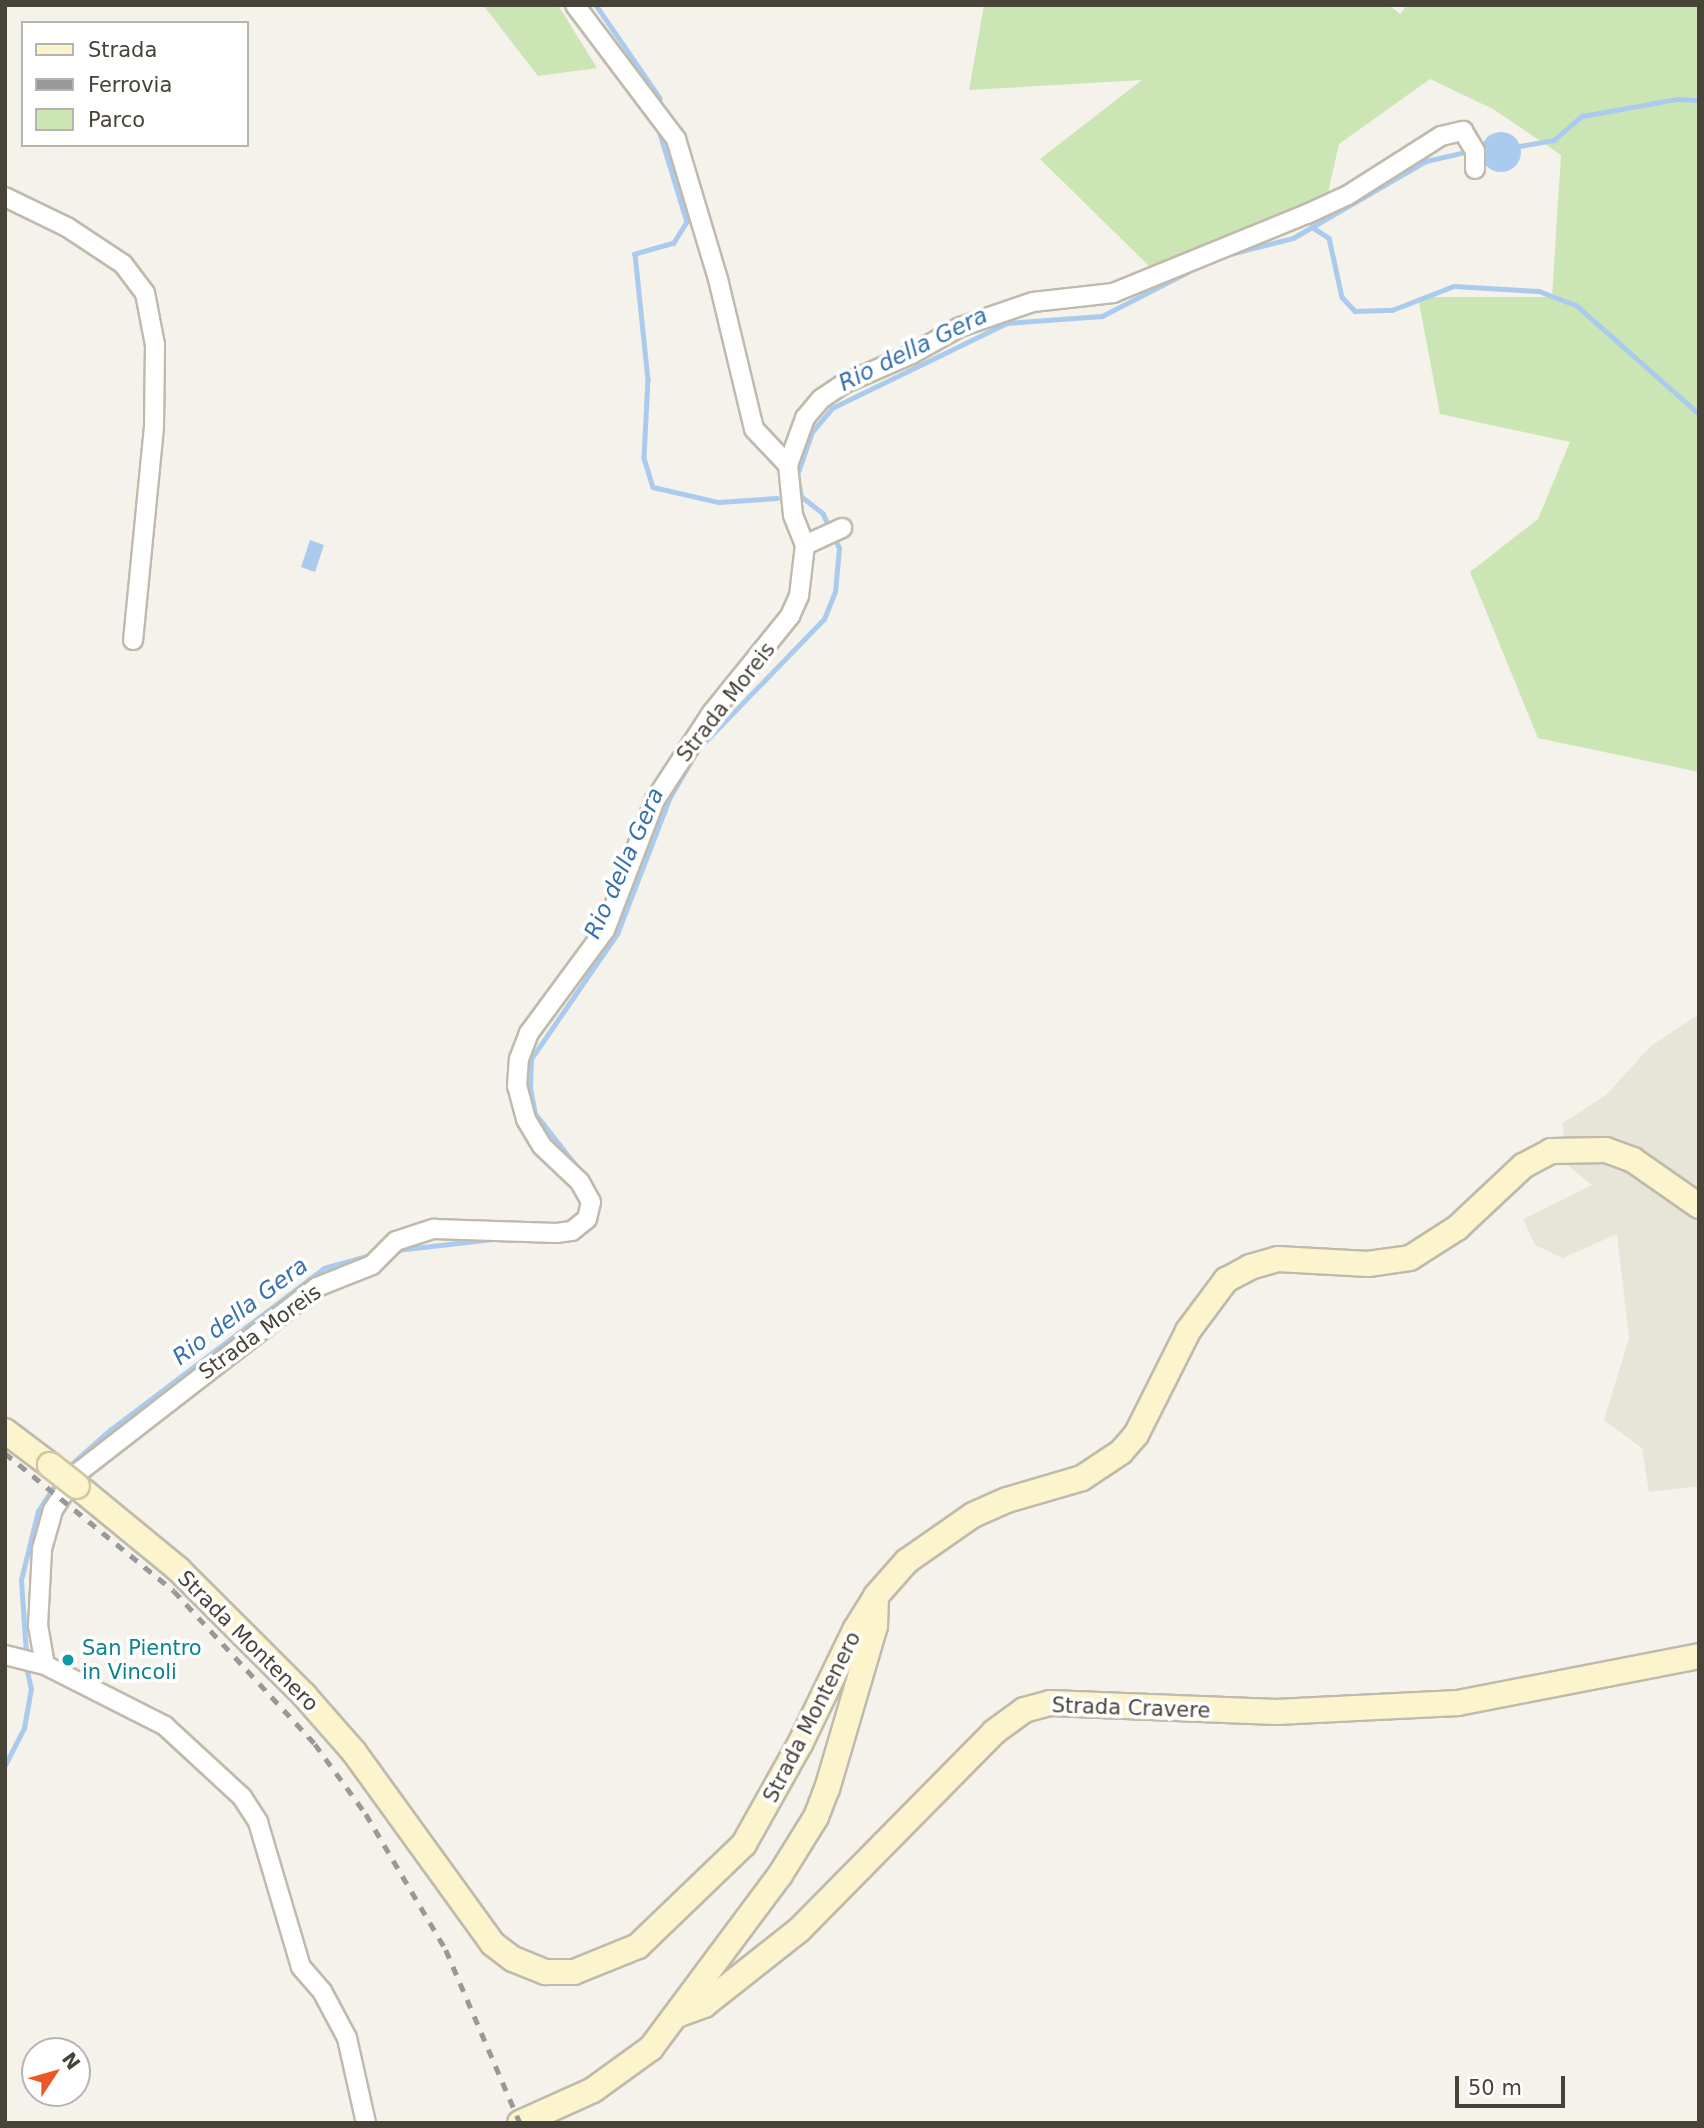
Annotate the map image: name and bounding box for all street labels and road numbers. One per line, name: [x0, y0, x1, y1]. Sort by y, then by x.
street label: Strada Moreis: [672, 637, 780, 767]
street label: Strada Moreis: [194, 1279, 326, 1385]
street label: Strada Montenero: [172, 1565, 324, 1717]
street label: Strada Montenero: [758, 1627, 866, 1807]
street label: Strada Cravere: [1051, 1693, 1211, 1723]

